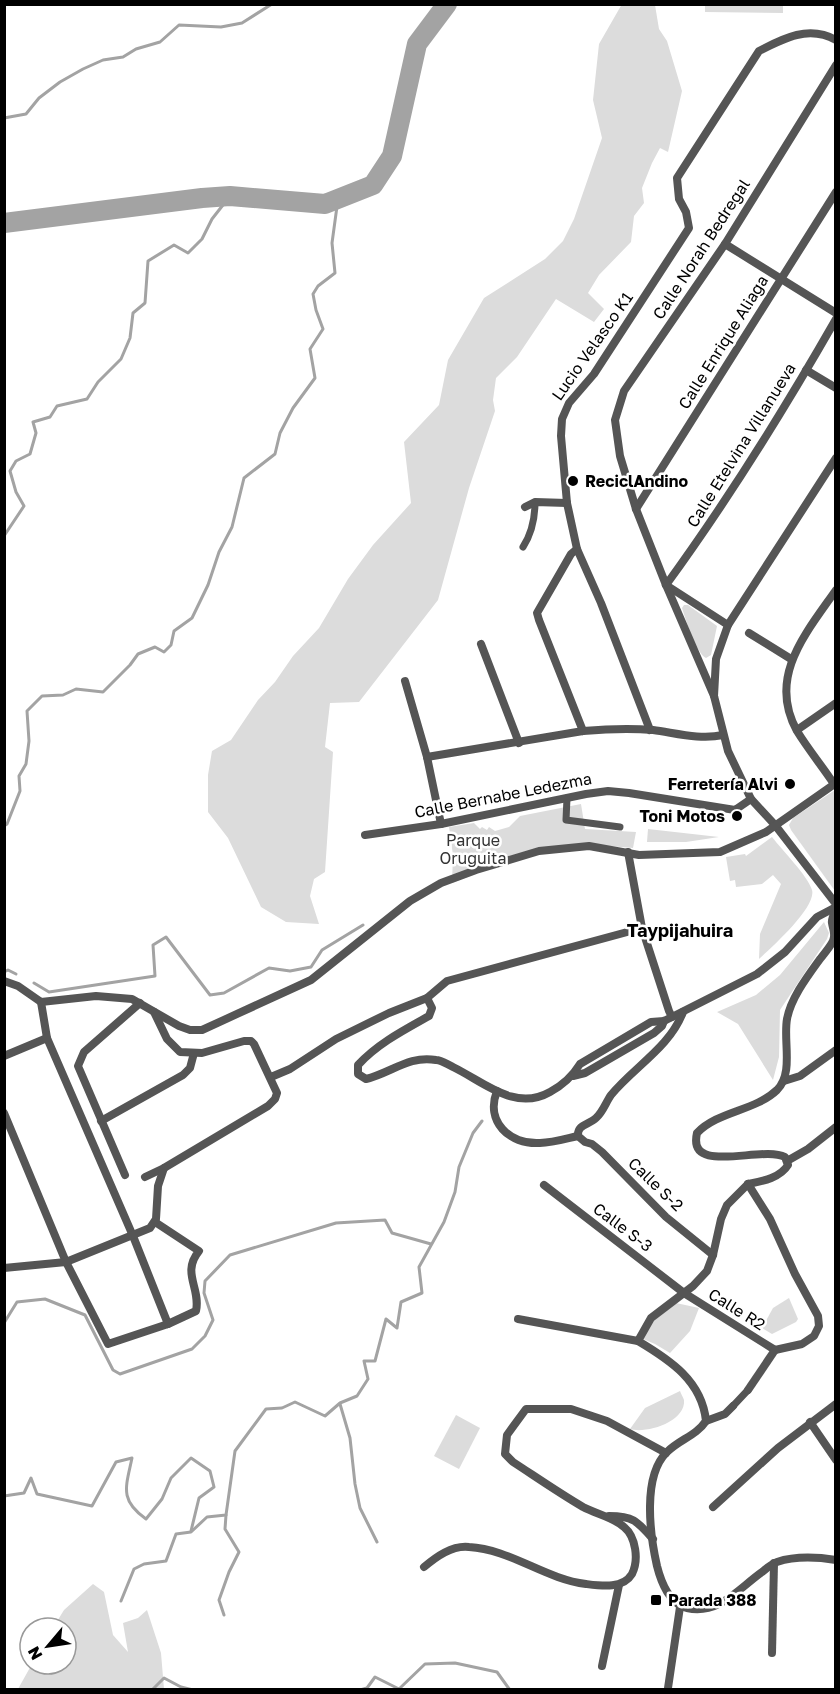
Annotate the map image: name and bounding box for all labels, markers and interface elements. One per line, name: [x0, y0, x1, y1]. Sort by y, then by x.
street label: Calle Norah Bedregal: [648, 175, 754, 323]
street label: Calle Enrique Aliaga: [674, 271, 772, 413]
street label: Lucio Velasco K1: [547, 288, 637, 404]
street label: Calle Etelvina Villanueva: [682, 359, 800, 531]
place label: ReciclAndino: [585, 471, 688, 491]
marker: ReciclAndino: [566, 474, 580, 488]
street label: Calle Bernabe Ledezma: [413, 768, 593, 822]
place label: Ferretería Alvi: [668, 774, 778, 794]
marker: Ferretería Alvi: [783, 777, 797, 791]
place label: Toni Motos: [640, 806, 725, 826]
marker: Toni Motos: [730, 809, 744, 823]
park label: Parque Oruguita: [439, 830, 507, 868]
district label: Taypijahuira: [627, 919, 733, 941]
street label: Calle S-2: [624, 1153, 688, 1215]
street label: Calle S-3: [589, 1198, 657, 1256]
street label: Calle R2: [705, 1284, 769, 1334]
place label: Parada 388: [668, 1590, 756, 1610]
marker: Parada 388: [649, 1593, 663, 1607]
north arrow: [18, 1616, 78, 1676]
text: N: [23, 1643, 47, 1663]

